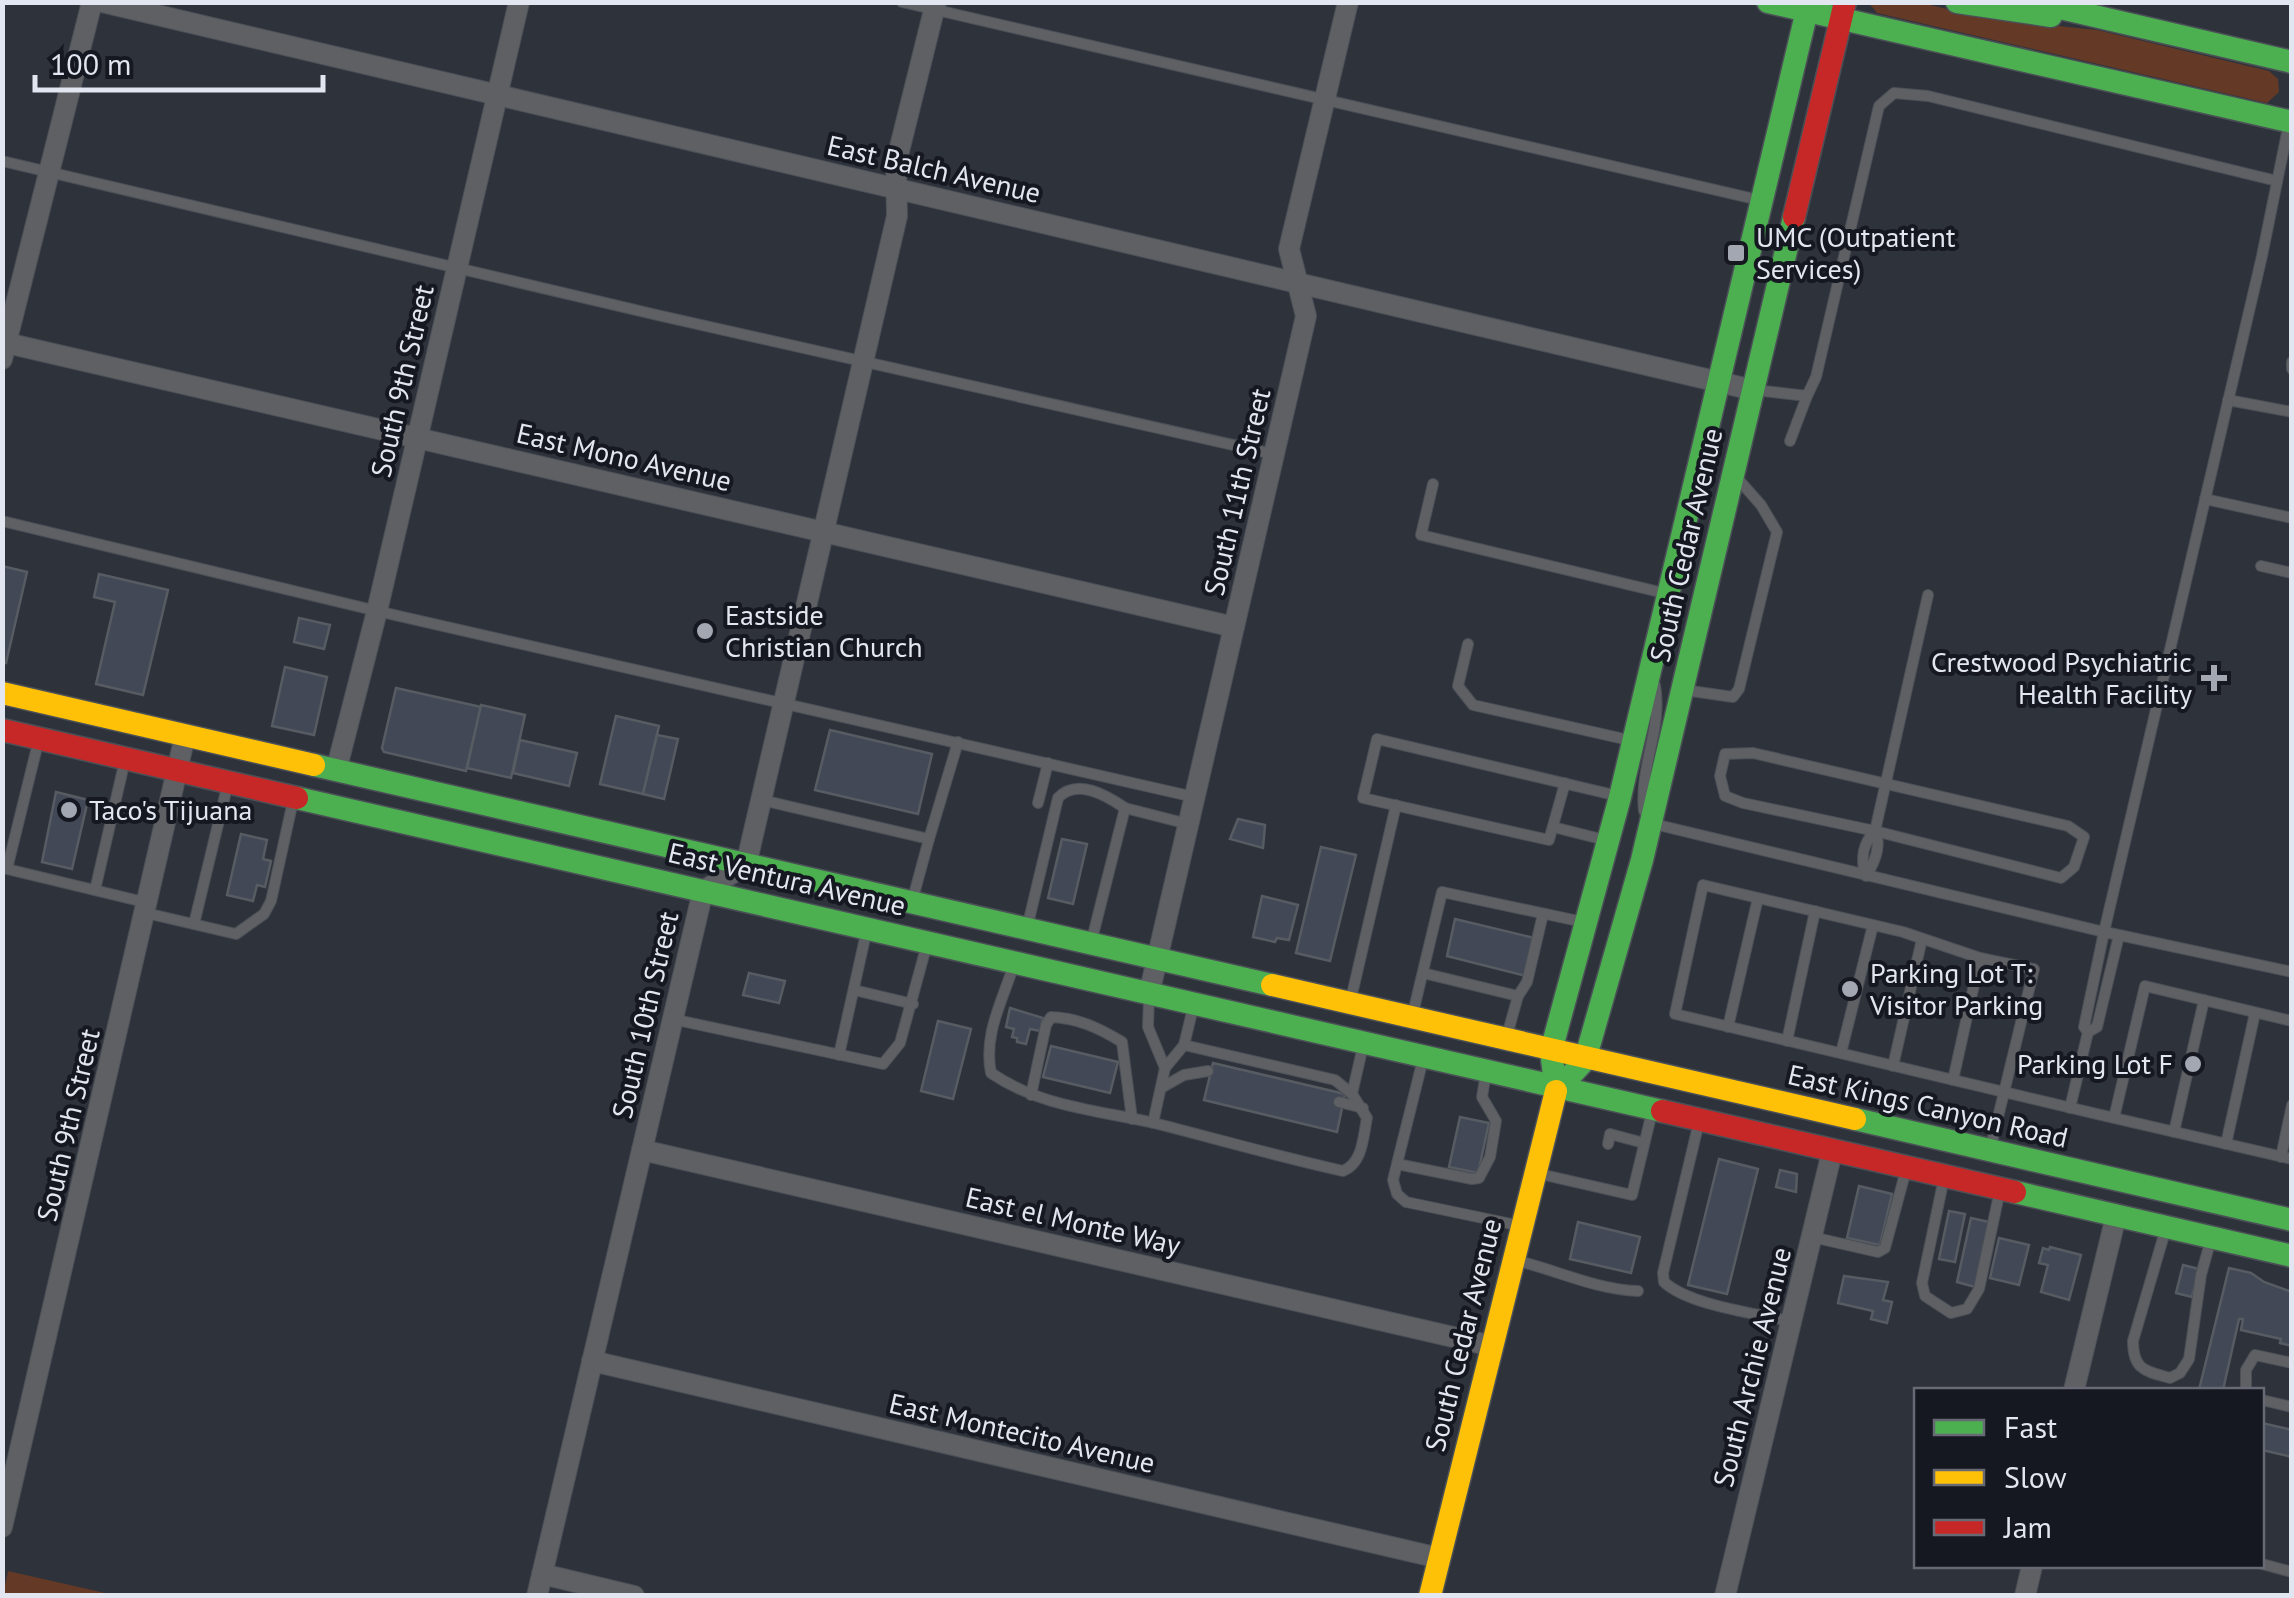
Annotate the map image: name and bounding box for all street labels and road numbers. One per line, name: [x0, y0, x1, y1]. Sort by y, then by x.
street label: East Balch Avenue: [824, 126, 1045, 211]
street label: South 9th Street: [361, 281, 442, 481]
street label: South 11th Street: [1195, 384, 1278, 599]
street label: East Mono Avenue: [513, 414, 735, 499]
street label: South Cedar Avenue: [1641, 424, 1730, 665]
street label: East Ventura Avenue: [665, 833, 909, 924]
street label: South 10th Street: [603, 907, 686, 1122]
street label: South 9th Street: [27, 1025, 108, 1225]
street label: East Kings Canyon Road: [1784, 1055, 2072, 1156]
street label: East el Monte Way: [962, 1178, 1184, 1263]
street label: South Cedar Avenue: [1416, 1214, 1509, 1455]
street label: South Archie Avenue: [1704, 1243, 1799, 1491]
street label: East Montecito Avenue: [886, 1384, 1159, 1481]

